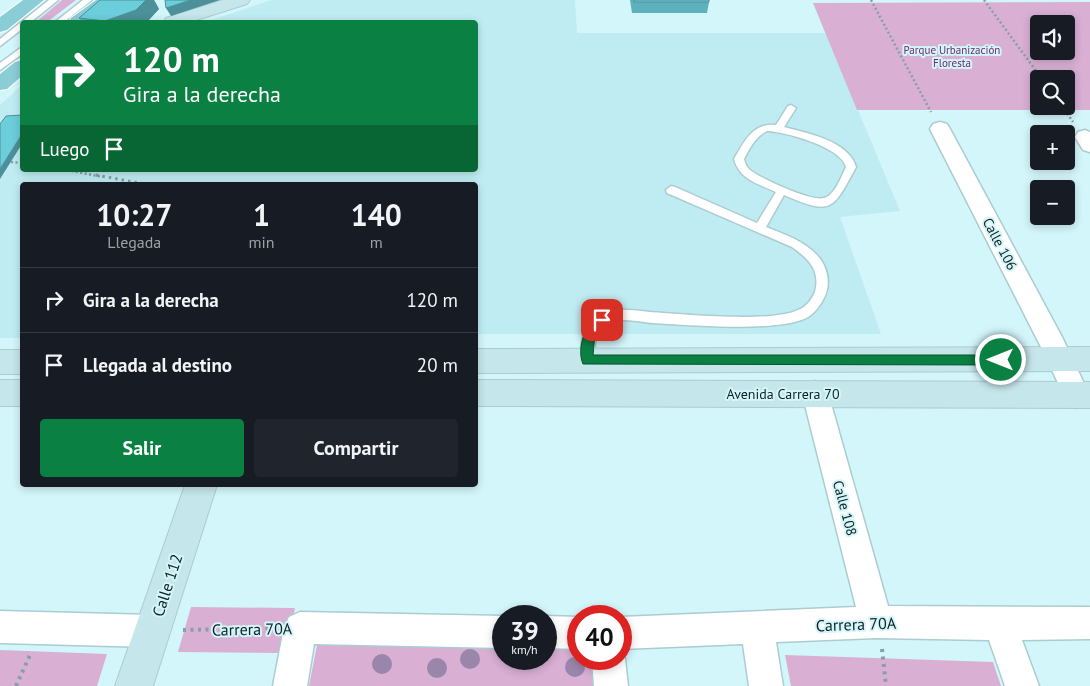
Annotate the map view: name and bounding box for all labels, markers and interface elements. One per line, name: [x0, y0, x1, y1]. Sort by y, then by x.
map controls: [1030, 15, 1075, 225]
button: sound: [1030, 15, 1075, 60]
text: 120 m: [123, 36, 220, 82]
icon: right: [40, 40, 105, 105]
park label: Parque Urbanización Floresta: [904, 43, 1000, 70]
button: search: [1030, 70, 1075, 115]
text: Gira a la derecha: [123, 80, 281, 108]
button: +: [1030, 125, 1075, 170]
icon: arrive: [100, 135, 128, 163]
text: Luego: [40, 137, 90, 161]
button: −: [1030, 180, 1075, 225]
text: 10:27: [96, 195, 172, 234]
text: 1: [253, 195, 270, 234]
text: 140: [351, 195, 402, 234]
street label: Calle 106: [979, 215, 1021, 273]
text: Llegada: [107, 232, 161, 252]
text: min: [249, 232, 275, 252]
text: m: [370, 232, 383, 252]
icon: right: [40, 286, 68, 314]
text: Gira a la derecha: [83, 288, 219, 312]
text: 120 m: [406, 288, 458, 312]
pin: [581, 299, 623, 341]
icon: arrive: [588, 306, 616, 334]
position arrow: [974, 333, 1026, 385]
icon: arrive: [40, 351, 68, 379]
text: Llegada al destino: [83, 353, 232, 377]
text: 20 m: [417, 353, 458, 377]
street label: Avenida Carrera 70: [726, 385, 840, 403]
button: Salir: [40, 419, 244, 477]
button: Compartir: [254, 419, 458, 477]
street label: Calle 108: [829, 478, 861, 538]
street label: Calle 112: [147, 551, 187, 619]
speed limit sign: 40: [567, 605, 632, 670]
street label: Carrera 70A: [816, 613, 897, 635]
text: 39: [510, 615, 539, 647]
street label: Carrera 70A: [212, 618, 293, 640]
text: km/h: [511, 642, 538, 657]

